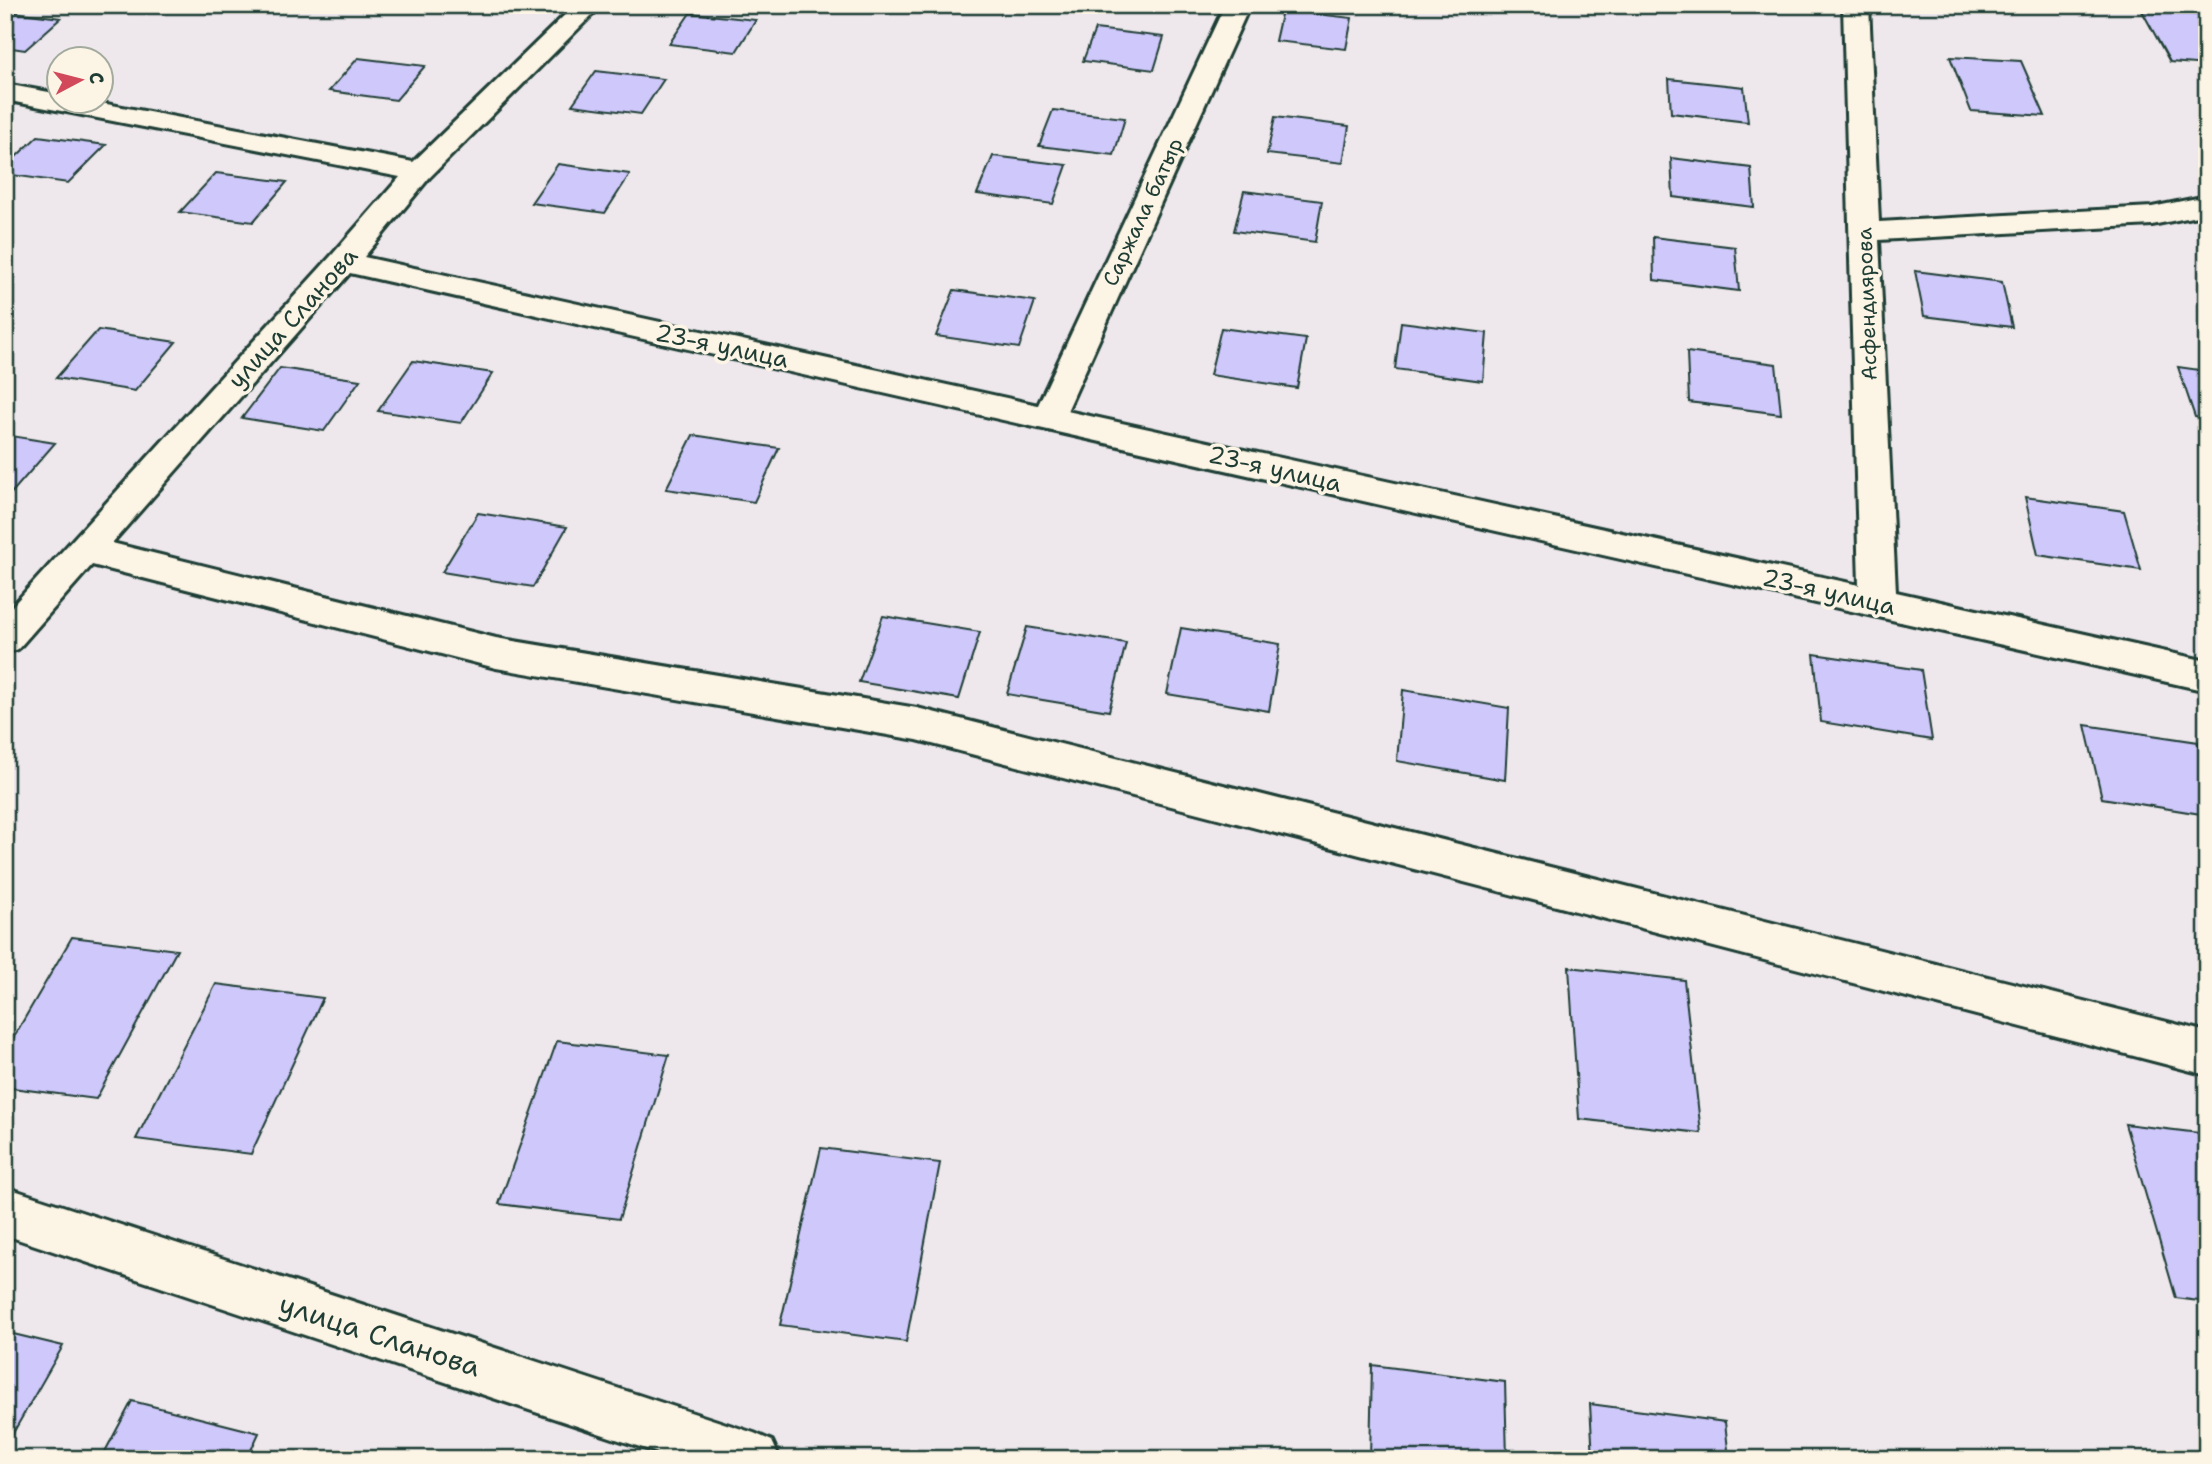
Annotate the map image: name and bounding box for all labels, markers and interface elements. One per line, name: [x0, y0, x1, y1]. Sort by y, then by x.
north arrow: [46, 46, 116, 116]
text: С: [83, 71, 109, 85]
street label: Саржала батыр: [1096, 133, 1190, 291]
street label: Асфендиярова: [1850, 227, 1884, 381]
street label: улица Сланова: [221, 240, 365, 395]
street label: 23-я улица: [652, 316, 792, 376]
street label: 23-я улица: [1205, 438, 1345, 500]
street label: 23-я улица: [1759, 561, 1899, 623]
street label: улица Сланова: [274, 1285, 486, 1385]

